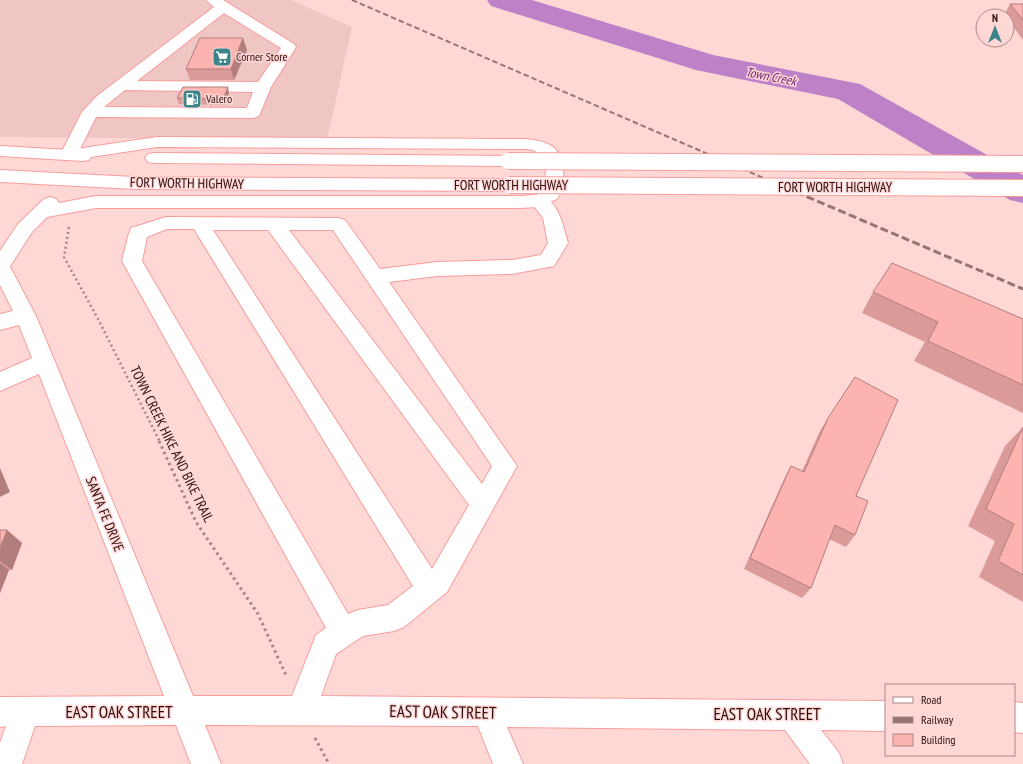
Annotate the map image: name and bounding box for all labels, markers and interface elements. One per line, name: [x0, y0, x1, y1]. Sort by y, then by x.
north arrow: [975, 8, 1015, 48]
text: N: [992, 11, 998, 25]
supermarket icon: Corner Store: [211, 46, 233, 68]
place label: Corner Store: [236, 49, 288, 64]
water label: Town Creek: [744, 63, 800, 90]
fuel station icon: Valero: [181, 88, 203, 110]
place label: Valero: [205, 91, 232, 106]
street label: FORT WORTH HIGHWAY: [130, 173, 245, 193]
street label: FORT WORTH HIGHWAY: [454, 176, 569, 194]
street label: FORT WORTH HIGHWAY: [778, 178, 893, 196]
street label: TOWN CREEK HIKE AND BIKE TRAIL: [126, 363, 218, 526]
street label: SANTA FE DRIVE: [82, 474, 128, 554]
legend: [885, 684, 1015, 756]
text: Road: [921, 692, 941, 707]
street label: EAST OAK STREET: [389, 700, 497, 724]
street label: EAST OAK STREET: [65, 701, 173, 723]
street label: EAST OAK STREET: [713, 703, 821, 725]
text: Railway: [921, 712, 954, 727]
text: Building: [921, 732, 956, 747]

